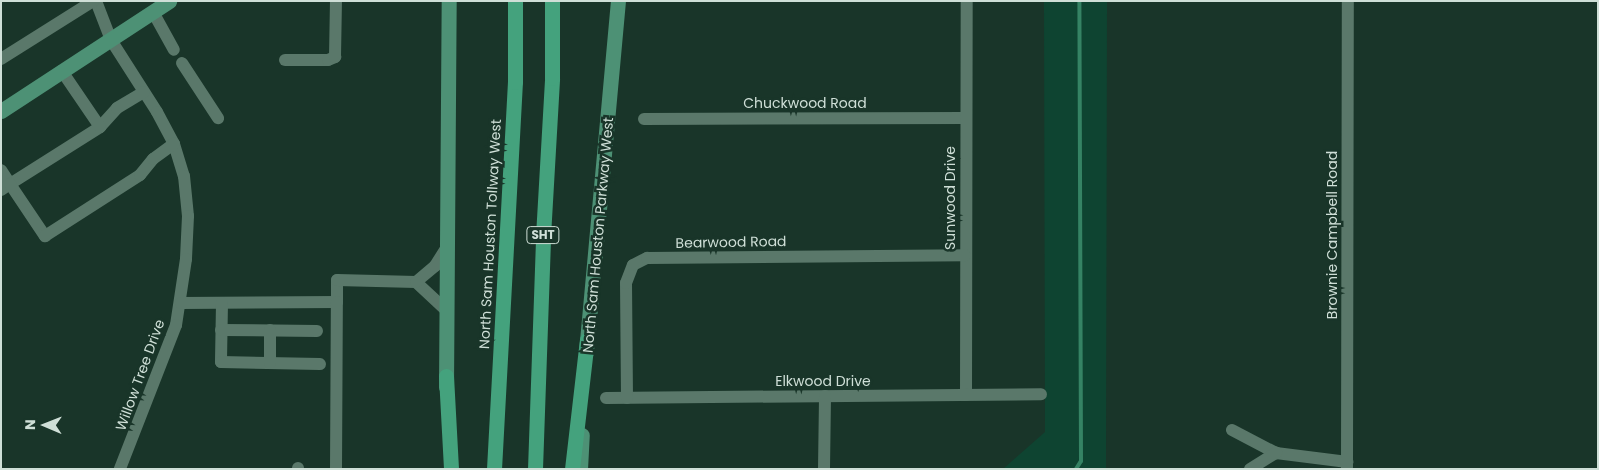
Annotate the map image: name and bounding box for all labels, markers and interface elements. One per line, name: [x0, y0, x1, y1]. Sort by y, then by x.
street label: Chuckwood Road: [743, 95, 867, 111]
street label: North Sam Houston Parkway West: [579, 116, 617, 354]
street label: North Sam Houston Tollway West: [476, 119, 504, 349]
street label: Sunwood Drive: [942, 146, 958, 250]
street label: Brownie Campbell Road: [1324, 151, 1340, 319]
road number: SHT: [526, 226, 560, 244]
street label: Bearwood Road: [675, 233, 787, 251]
street label: Willow Tree Drive: [112, 317, 168, 433]
street label: Elkwood Drive: [775, 373, 871, 389]
north arrow: [20, 400, 70, 450]
text: N: [20, 419, 40, 430]

